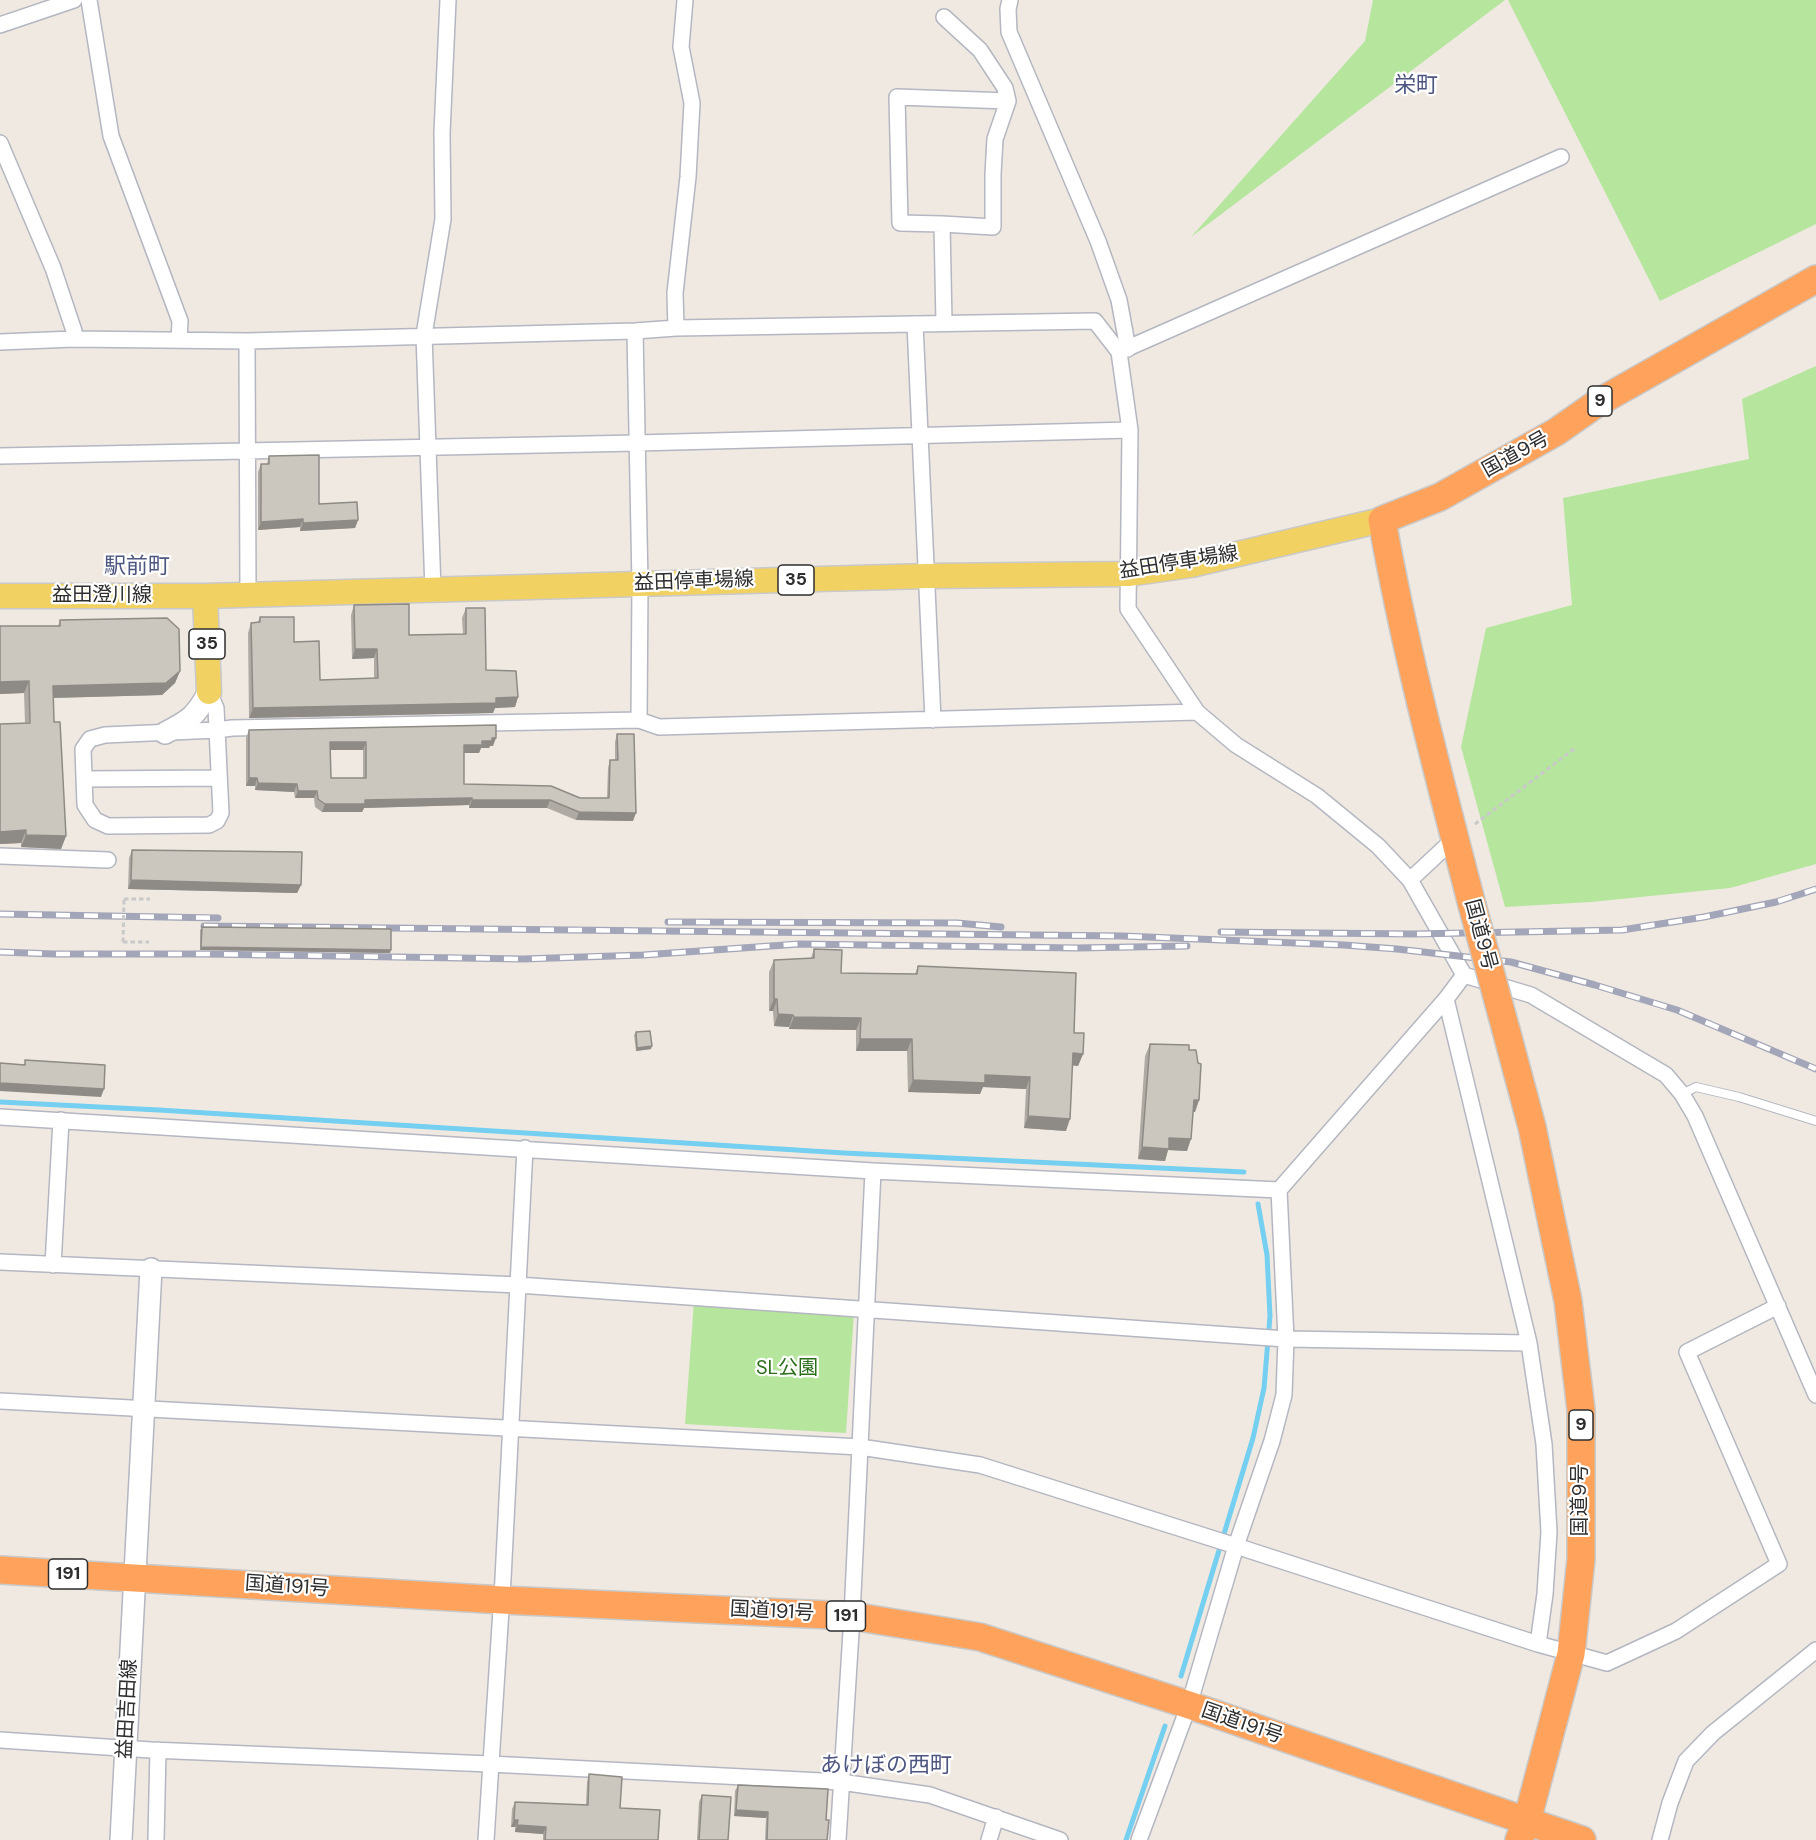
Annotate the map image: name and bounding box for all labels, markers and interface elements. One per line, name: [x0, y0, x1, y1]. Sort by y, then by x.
district label: 栄町: [1394, 73, 1438, 99]
road number: 9: [1588, 386, 1612, 416]
street label: 国道9号: [1478, 427, 1554, 483]
street label: 益田停車場線: [1118, 542, 1240, 584]
district label: 駅前町: [104, 554, 170, 580]
road number: 35: [778, 565, 814, 595]
street label: 益田停車場線: [634, 568, 754, 596]
street label: 益田澄川線: [52, 584, 152, 608]
road number: 35: [189, 629, 225, 659]
street label: 国道9号: [1459, 897, 1501, 973]
park label: SL公園: [756, 1357, 818, 1381]
road number: 9: [1569, 1410, 1593, 1440]
street label: 国道9号: [1569, 1464, 1593, 1536]
road number: 191: [48, 1559, 88, 1589]
street label: 国道191号: [244, 1572, 330, 1602]
street label: 国道191号: [729, 1598, 815, 1626]
road number: 191: [826, 1601, 866, 1631]
street label: 益田吉田線: [113, 1658, 143, 1760]
street label: 国道191号: [1198, 1699, 1286, 1749]
district label: あけぼの西町: [820, 1753, 952, 1779]

